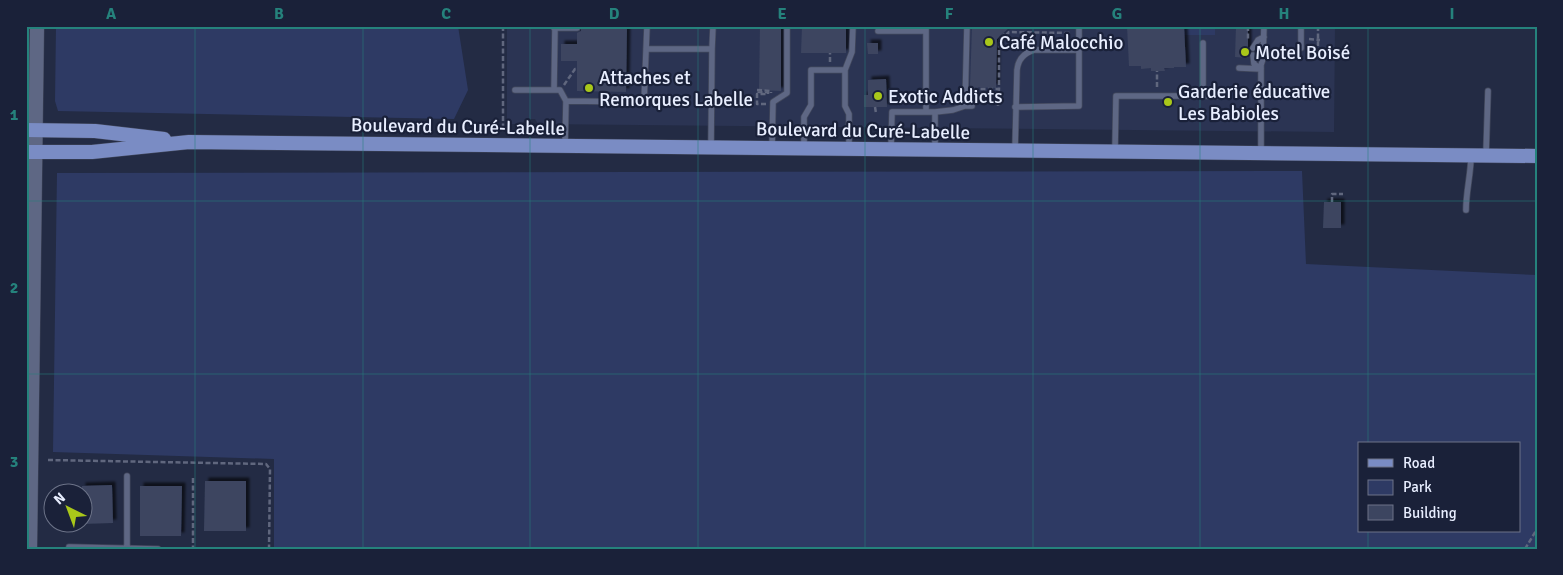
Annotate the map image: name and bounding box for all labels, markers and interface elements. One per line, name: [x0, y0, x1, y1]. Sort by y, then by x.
text: A: [106, 4, 117, 24]
text: B: [274, 4, 284, 24]
text: C: [441, 4, 451, 24]
text: D: [609, 4, 620, 24]
text: E: [777, 4, 787, 24]
text: F: [945, 4, 954, 24]
text: G: [1112, 4, 1122, 24]
text: H: [1279, 4, 1289, 24]
text: I: [1449, 4, 1455, 24]
place label: Café Malocchio: [999, 31, 1123, 55]
marker: Café Malocchio: [983, 36, 995, 48]
place label: Motel Boisé: [1255, 41, 1350, 65]
marker: Motel Boisé: [1239, 46, 1251, 58]
place label: Attaches et Remorques Labelle: [599, 66, 753, 112]
place label: Garderie éducative Les Babioles: [1178, 80, 1330, 126]
marker: Attaches et Remorques Labelle: [583, 82, 595, 94]
place label: Exotic Addicts: [888, 85, 1003, 109]
marker: Exotic Addicts: [872, 90, 884, 102]
marker: Garderie éducative Les Babioles: [1162, 96, 1174, 108]
text: 1: [10, 105, 19, 125]
street label: Boulevard du Curé-Labelle: [351, 113, 565, 141]
street label: Boulevard du Curé-Labelle: [756, 117, 970, 145]
text: 2: [10, 278, 18, 298]
legend: [1358, 442, 1520, 532]
text: 3: [10, 452, 18, 472]
text: Road: [1403, 454, 1435, 472]
text: Park: [1403, 478, 1432, 496]
north arrow: [42, 482, 92, 532]
text: N: [50, 489, 69, 508]
text: Building: [1403, 504, 1457, 522]

